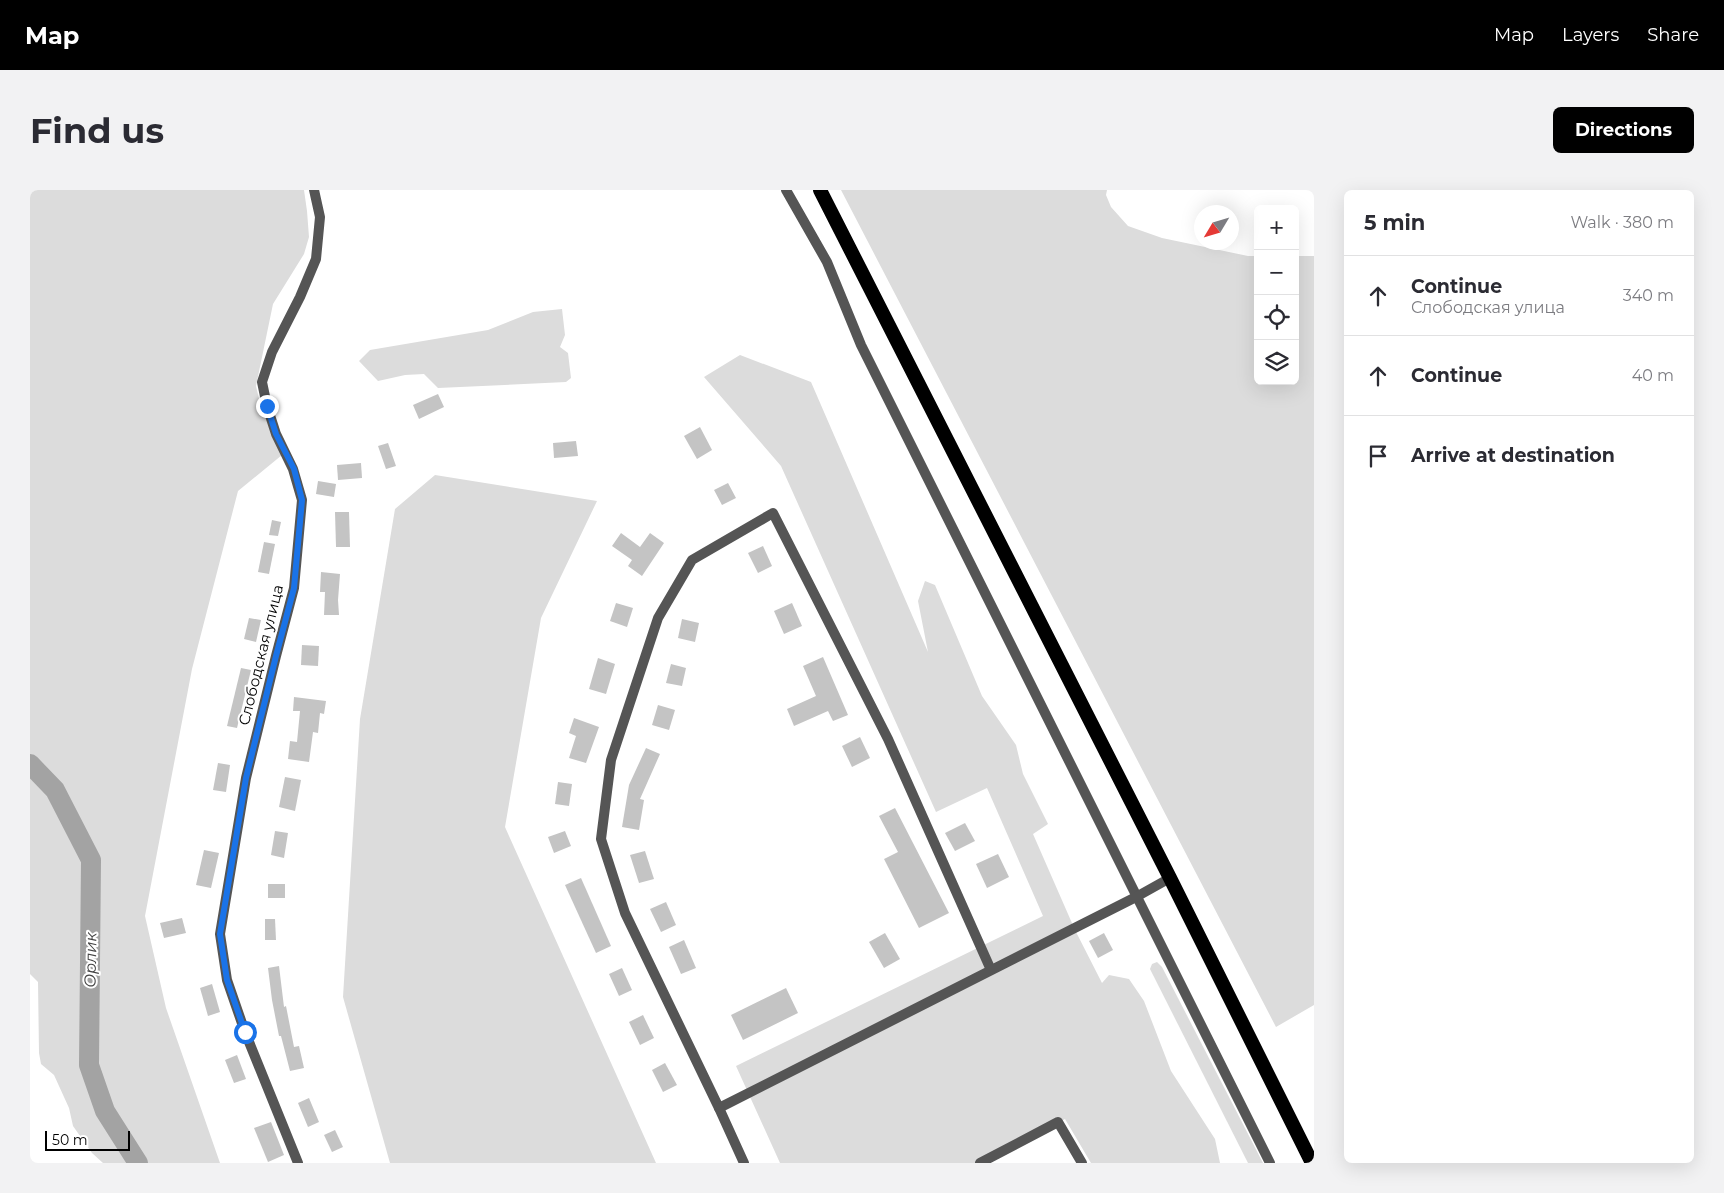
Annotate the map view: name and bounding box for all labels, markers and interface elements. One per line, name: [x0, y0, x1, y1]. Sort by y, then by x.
text: Map: [25, 21, 79, 50]
text: Map: [1494, 24, 1534, 46]
text: Layers: [1562, 24, 1619, 46]
text: Share: [1647, 24, 1699, 46]
button: Directions: [1553, 107, 1694, 153]
text: Find us: [30, 109, 164, 152]
north arrow: [1194, 205, 1239, 250]
map controls: [1254, 205, 1299, 385]
button: +: [1254, 205, 1299, 250]
text: 5 min: [1364, 210, 1425, 235]
text: Walk · 380 m: [1570, 213, 1674, 232]
button: −: [1254, 250, 1299, 295]
text: Continue: [1411, 275, 1502, 298]
icon: ahead: [1364, 282, 1392, 310]
text: 340 m: [1623, 286, 1674, 305]
button: locate: [1254, 295, 1299, 340]
text: Слободская улица: [1411, 298, 1565, 317]
button: layers: [1254, 340, 1299, 385]
icon: ahead: [1364, 362, 1392, 390]
text: Continue: [1411, 364, 1502, 387]
text: 40 m: [1632, 366, 1674, 385]
route end: [256, 395, 279, 418]
icon: arrive: [1364, 442, 1392, 470]
text: Arrive at destination: [1411, 444, 1615, 467]
street label: Слободская улица: [234, 583, 287, 727]
water label: Орлик: [81, 932, 100, 988]
route start: [234, 1021, 257, 1044]
scale bar: [45, 1128, 130, 1151]
text: 50 m: [52, 1131, 88, 1149]

